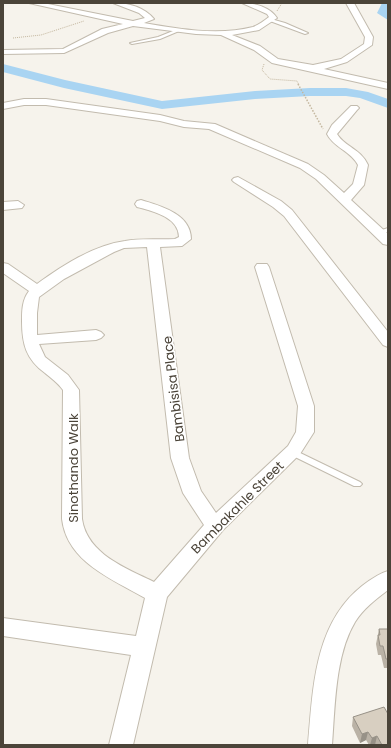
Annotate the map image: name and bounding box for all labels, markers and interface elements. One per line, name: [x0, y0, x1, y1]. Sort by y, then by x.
street label: Bambisisa Place: [158, 335, 189, 443]
street label: Sinothando Walk: [64, 413, 83, 523]
street label: Bambakahle Street: [187, 456, 288, 558]

